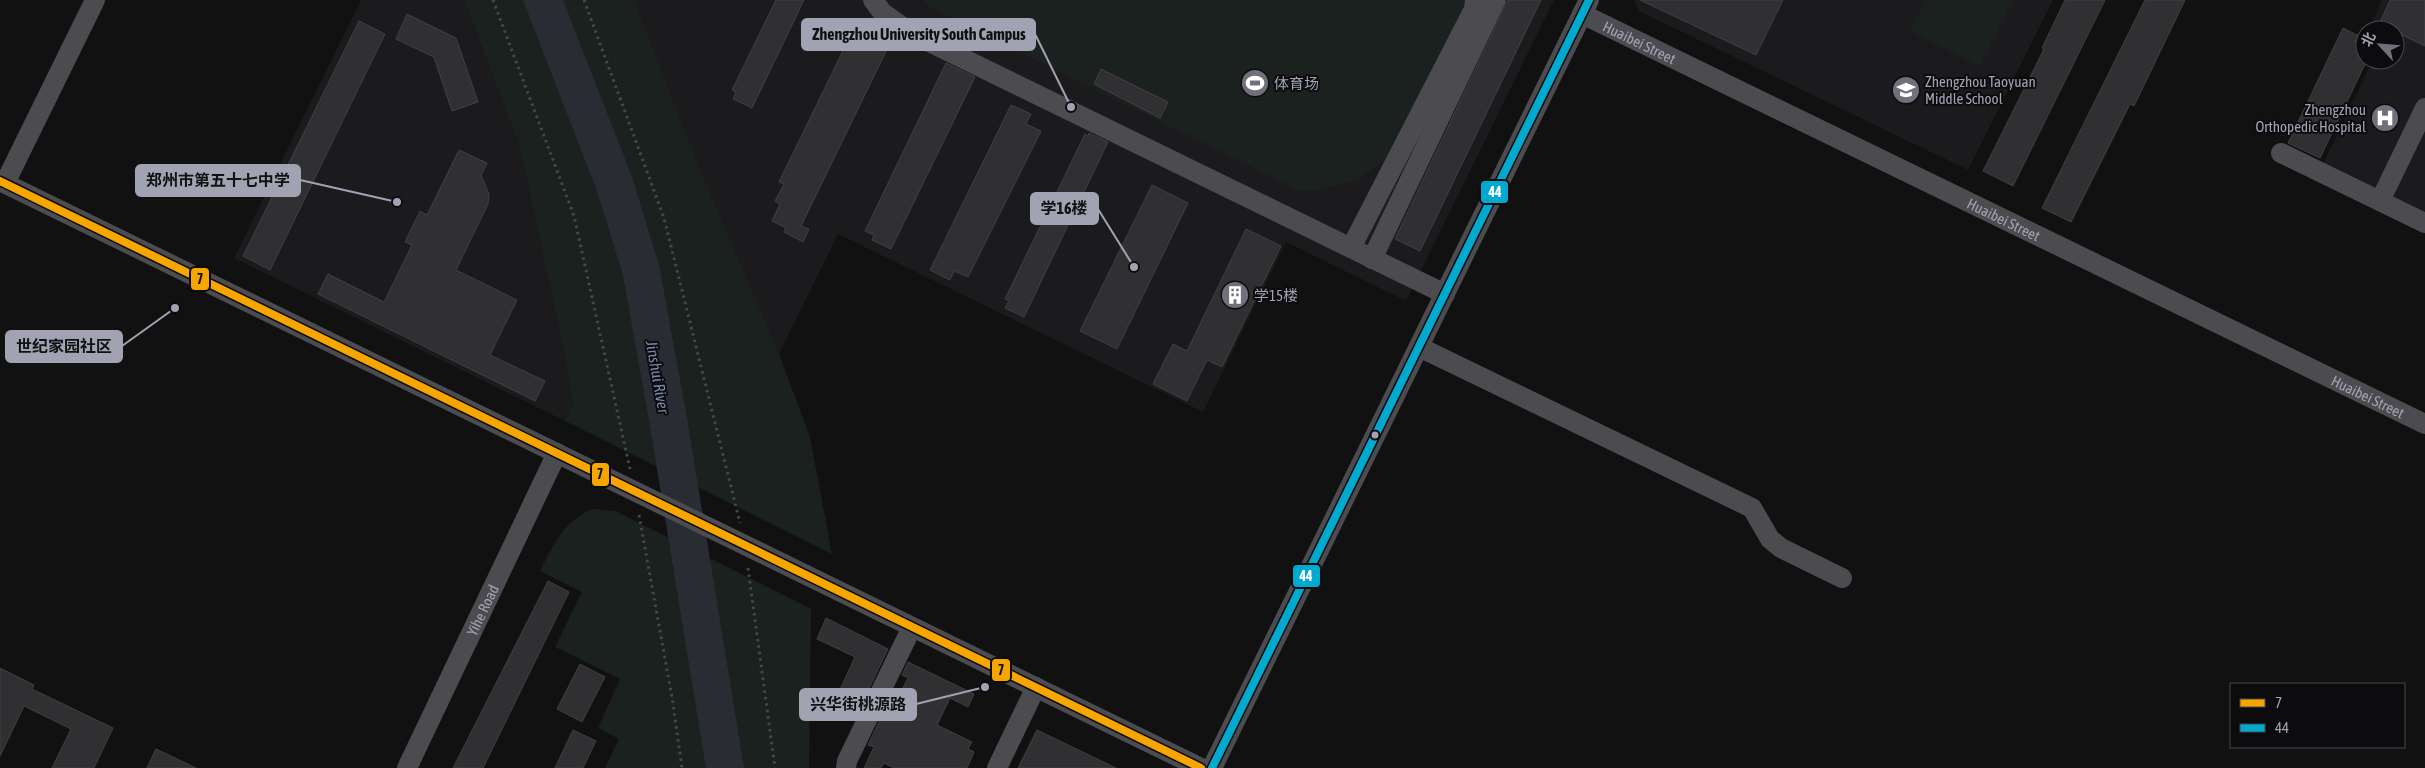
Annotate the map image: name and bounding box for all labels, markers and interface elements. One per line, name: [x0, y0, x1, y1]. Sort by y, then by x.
street label: Huaibei Street: [1600, 17, 1679, 67]
callout: Zhengzhou University South Campus: [802, 19, 1035, 50]
north arrow: [2355, 20, 2405, 70]
text: Zhengzhou University South Campus: [812, 25, 1026, 43]
text: 北: [2358, 30, 2379, 49]
sports icon: 体育场: [1240, 68, 1270, 98]
place label: Zhengzhou Taoyuan Middle School: [1925, 73, 2036, 107]
place label: 体育场: [1274, 75, 1319, 92]
school or university icon: Zhengzhou Taoyuan Middle School: [1891, 75, 1921, 105]
place label: Zhengzhou Orthopedic Hospital: [2255, 101, 2366, 135]
hospital icon: Zhengzhou Orthopedic Hospital: [2370, 103, 2400, 133]
callout: 郑州市第五十七中学: [136, 165, 300, 196]
text: 郑州市第五十七中学: [146, 171, 290, 189]
line badge: 44: [1480, 180, 1509, 204]
text: 44: [1487, 184, 1502, 200]
callout: 学16楼: [1031, 193, 1098, 224]
street label: Huaibei Street: [1965, 194, 2043, 244]
text: 学16楼: [1040, 199, 1088, 217]
line badge: 7: [190, 267, 210, 291]
text: 7: [197, 271, 203, 287]
building icon: 学15楼: [1220, 280, 1250, 310]
place label: 学15楼: [1254, 287, 1298, 304]
callout: 世纪家园社区: [6, 331, 122, 362]
text: 世纪家园社区: [16, 337, 112, 355]
water label: Jinshui River: [643, 338, 673, 416]
street label: Huaibei Street: [2329, 371, 2407, 421]
unlabelled marker: [1370, 430, 1380, 440]
line badge: 7: [591, 462, 610, 487]
text: 7: [597, 466, 603, 482]
line badge: 44: [1292, 564, 1321, 588]
text: 44: [1298, 568, 1313, 584]
street label: Yihe Road: [463, 582, 502, 638]
line badge: 7: [991, 658, 1011, 682]
text: 7: [998, 662, 1004, 678]
legend: [2230, 683, 2405, 748]
callout: 兴华街桃源路: [800, 689, 916, 720]
text: 7: [2275, 694, 2282, 711]
text: 兴华街桃源路: [810, 695, 906, 713]
text: 44: [2275, 719, 2289, 736]

